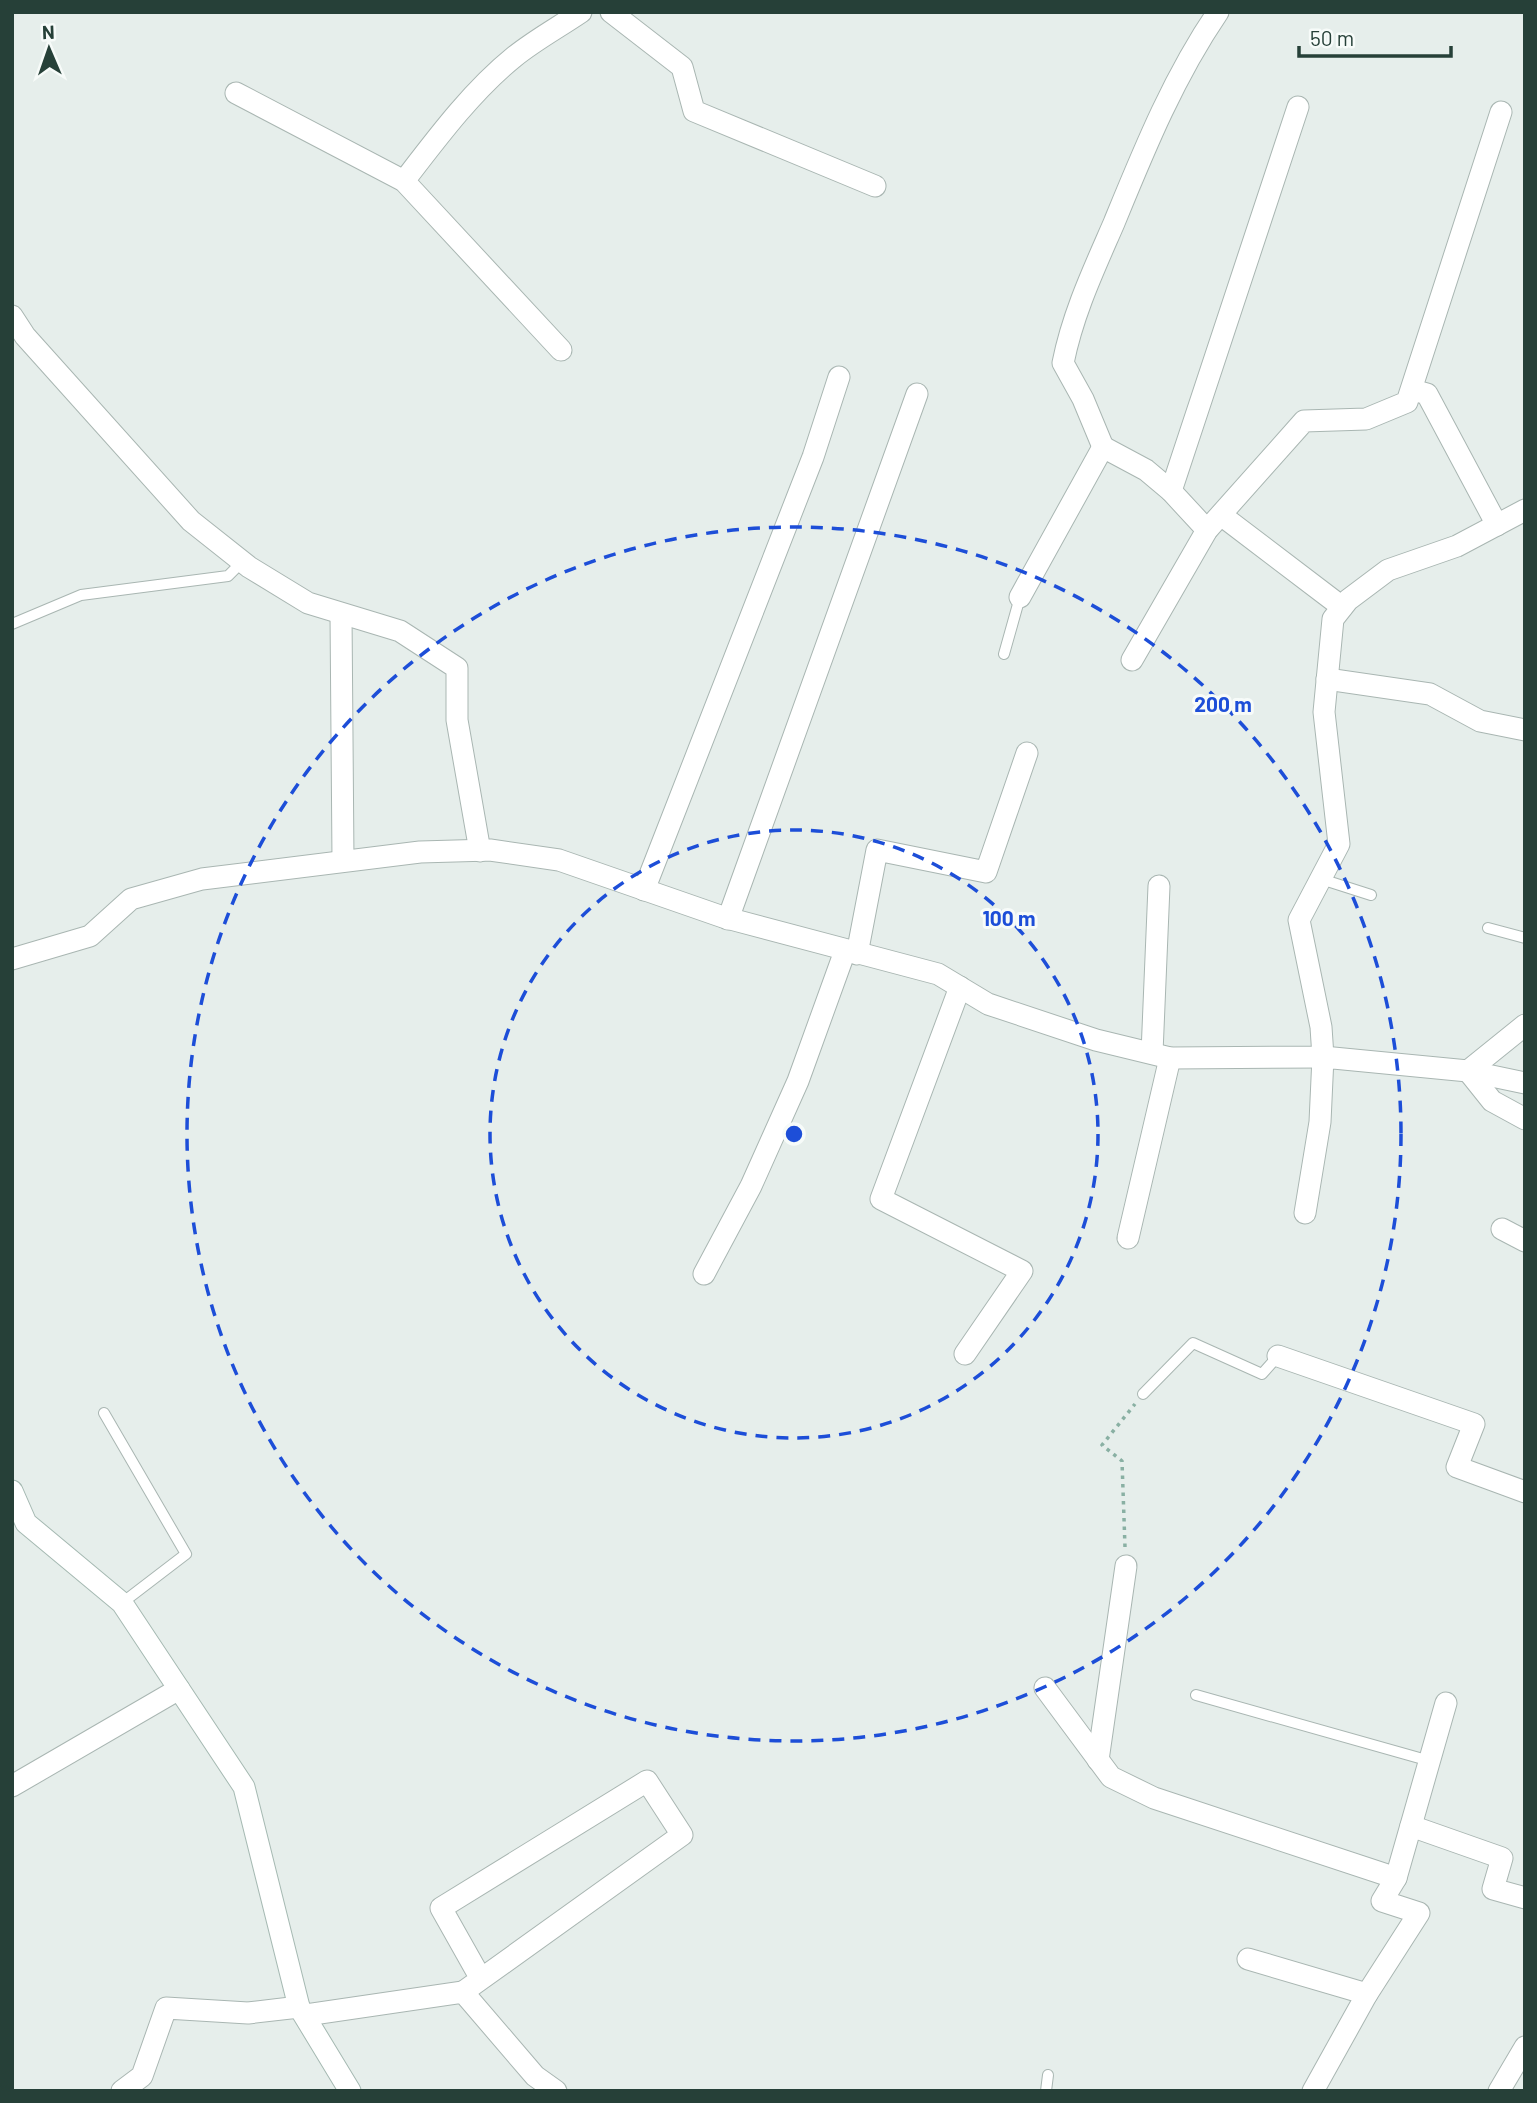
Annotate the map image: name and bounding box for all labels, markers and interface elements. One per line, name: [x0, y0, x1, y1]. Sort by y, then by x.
north arrow: [14, 14, 84, 84]
scale bar: [1299, 14, 1451, 58]
text: N: [42, 20, 55, 43]
text: 50 m: [1310, 25, 1354, 50]
text: 200 m: [1194, 691, 1252, 716]
text: 100 m: [982, 905, 1036, 930]
centre of rings: [782, 1122, 806, 1146]

